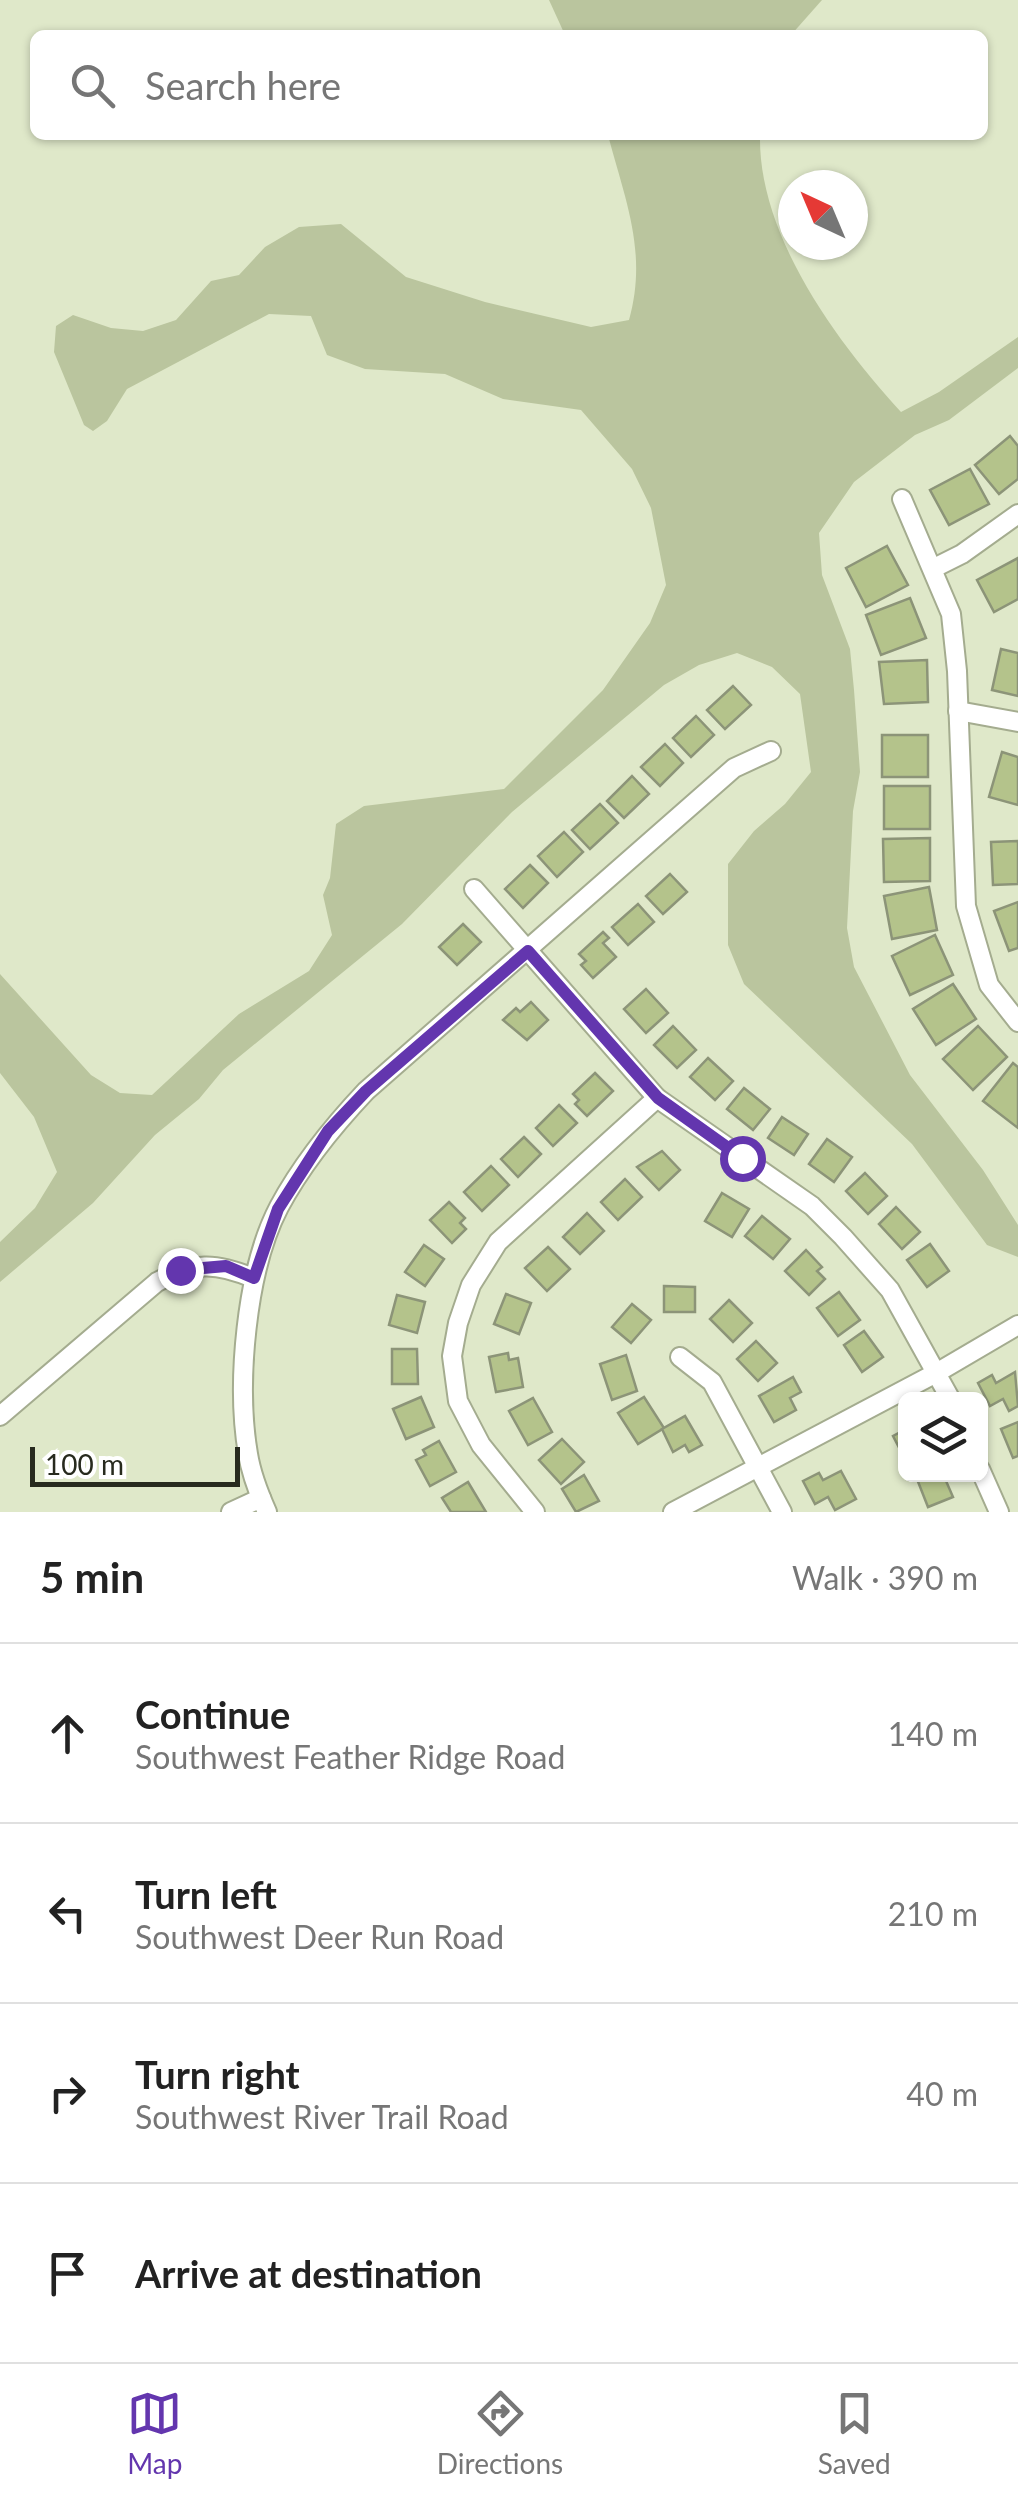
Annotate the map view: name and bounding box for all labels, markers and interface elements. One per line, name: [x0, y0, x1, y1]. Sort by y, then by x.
search box: [30, 30, 988, 140]
icon: search: [65, 58, 120, 113]
text: Search here: [145, 62, 341, 108]
north arrow: [778, 170, 868, 260]
route start: [720, 1136, 766, 1182]
route end: [158, 1248, 204, 1294]
map controls: [898, 1392, 988, 1482]
button: layers: [898, 1392, 988, 1482]
scale bar: [30, 1442, 240, 1486]
text: 100 m: [45, 1447, 124, 1481]
text: 5 min: [40, 1552, 144, 1602]
text: Walk · 390 m: [792, 1558, 978, 1597]
text: Continue: [135, 1691, 290, 1737]
icon: ahead: [40, 1706, 95, 1761]
text: 140 m: [888, 1714, 978, 1753]
text: Southwest Feather Ridge Road: [135, 1737, 565, 1776]
text: Turn left: [135, 1871, 277, 1917]
icon: left: [40, 1886, 95, 1941]
text: 210 m: [888, 1894, 978, 1933]
text: Southwest Deer Run Road: [135, 1917, 504, 1956]
text: Turn right: [135, 2051, 300, 2097]
icon: right: [40, 2066, 95, 2121]
text: 40 m: [906, 2074, 978, 2113]
text: Southwest River Trail Road: [135, 2097, 509, 2136]
icon: arrive: [40, 2246, 95, 2301]
text: Arrive at destination: [135, 2250, 482, 2296]
tab: Map: [127, 2386, 182, 2480]
tab: Directions: [437, 2386, 563, 2480]
tab: Saved: [818, 2386, 891, 2480]

